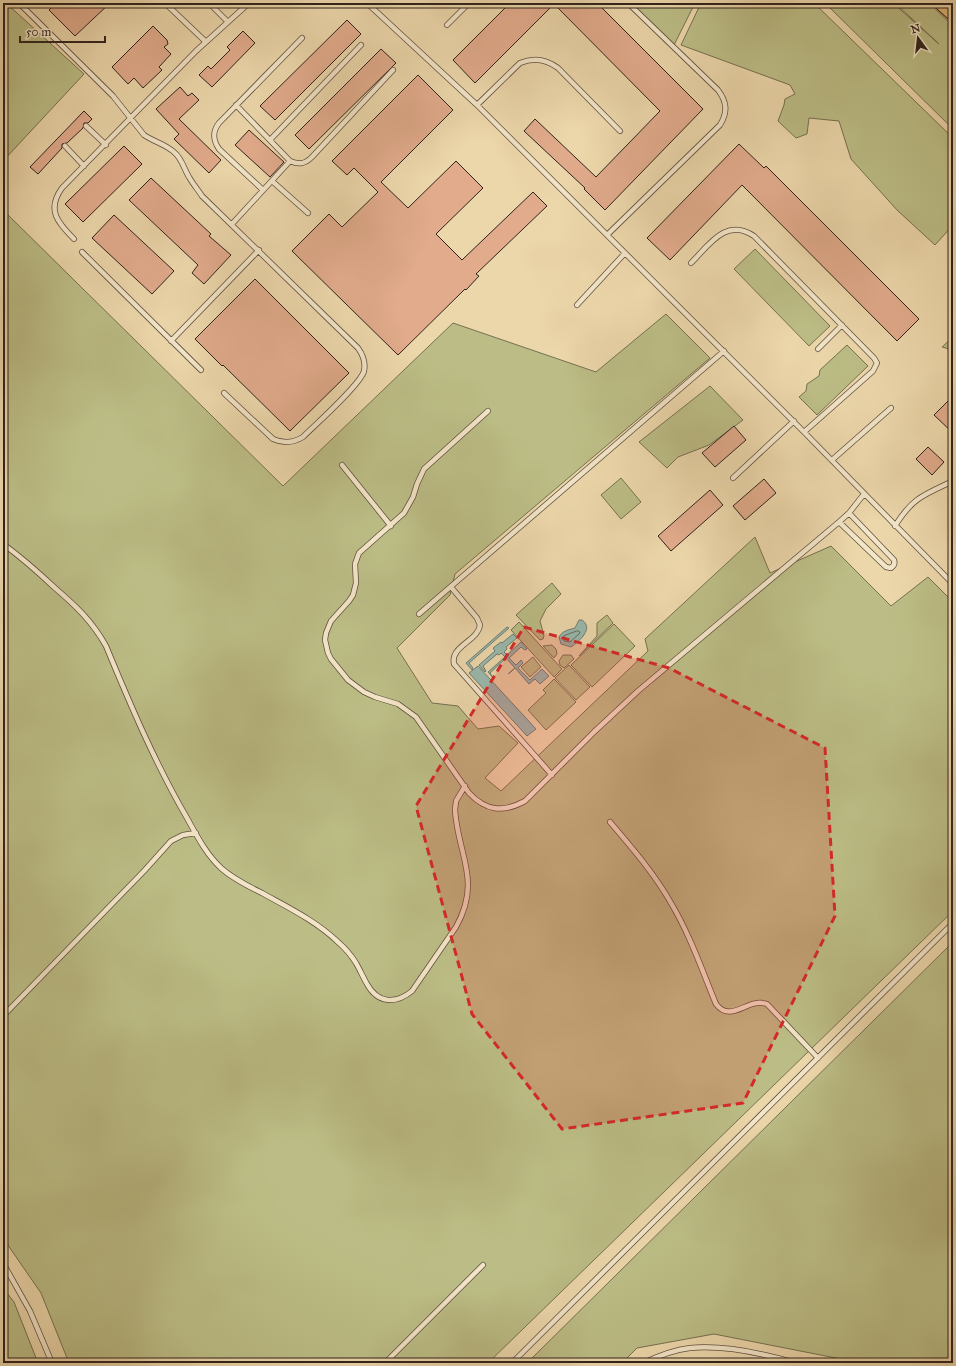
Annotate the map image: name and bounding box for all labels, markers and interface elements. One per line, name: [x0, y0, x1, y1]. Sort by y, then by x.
scale bar: [20, 18, 105, 44]
north arrow: [898, 18, 938, 58]
text: N: [909, 21, 922, 36]
text: 50 m: [26, 25, 51, 39]

